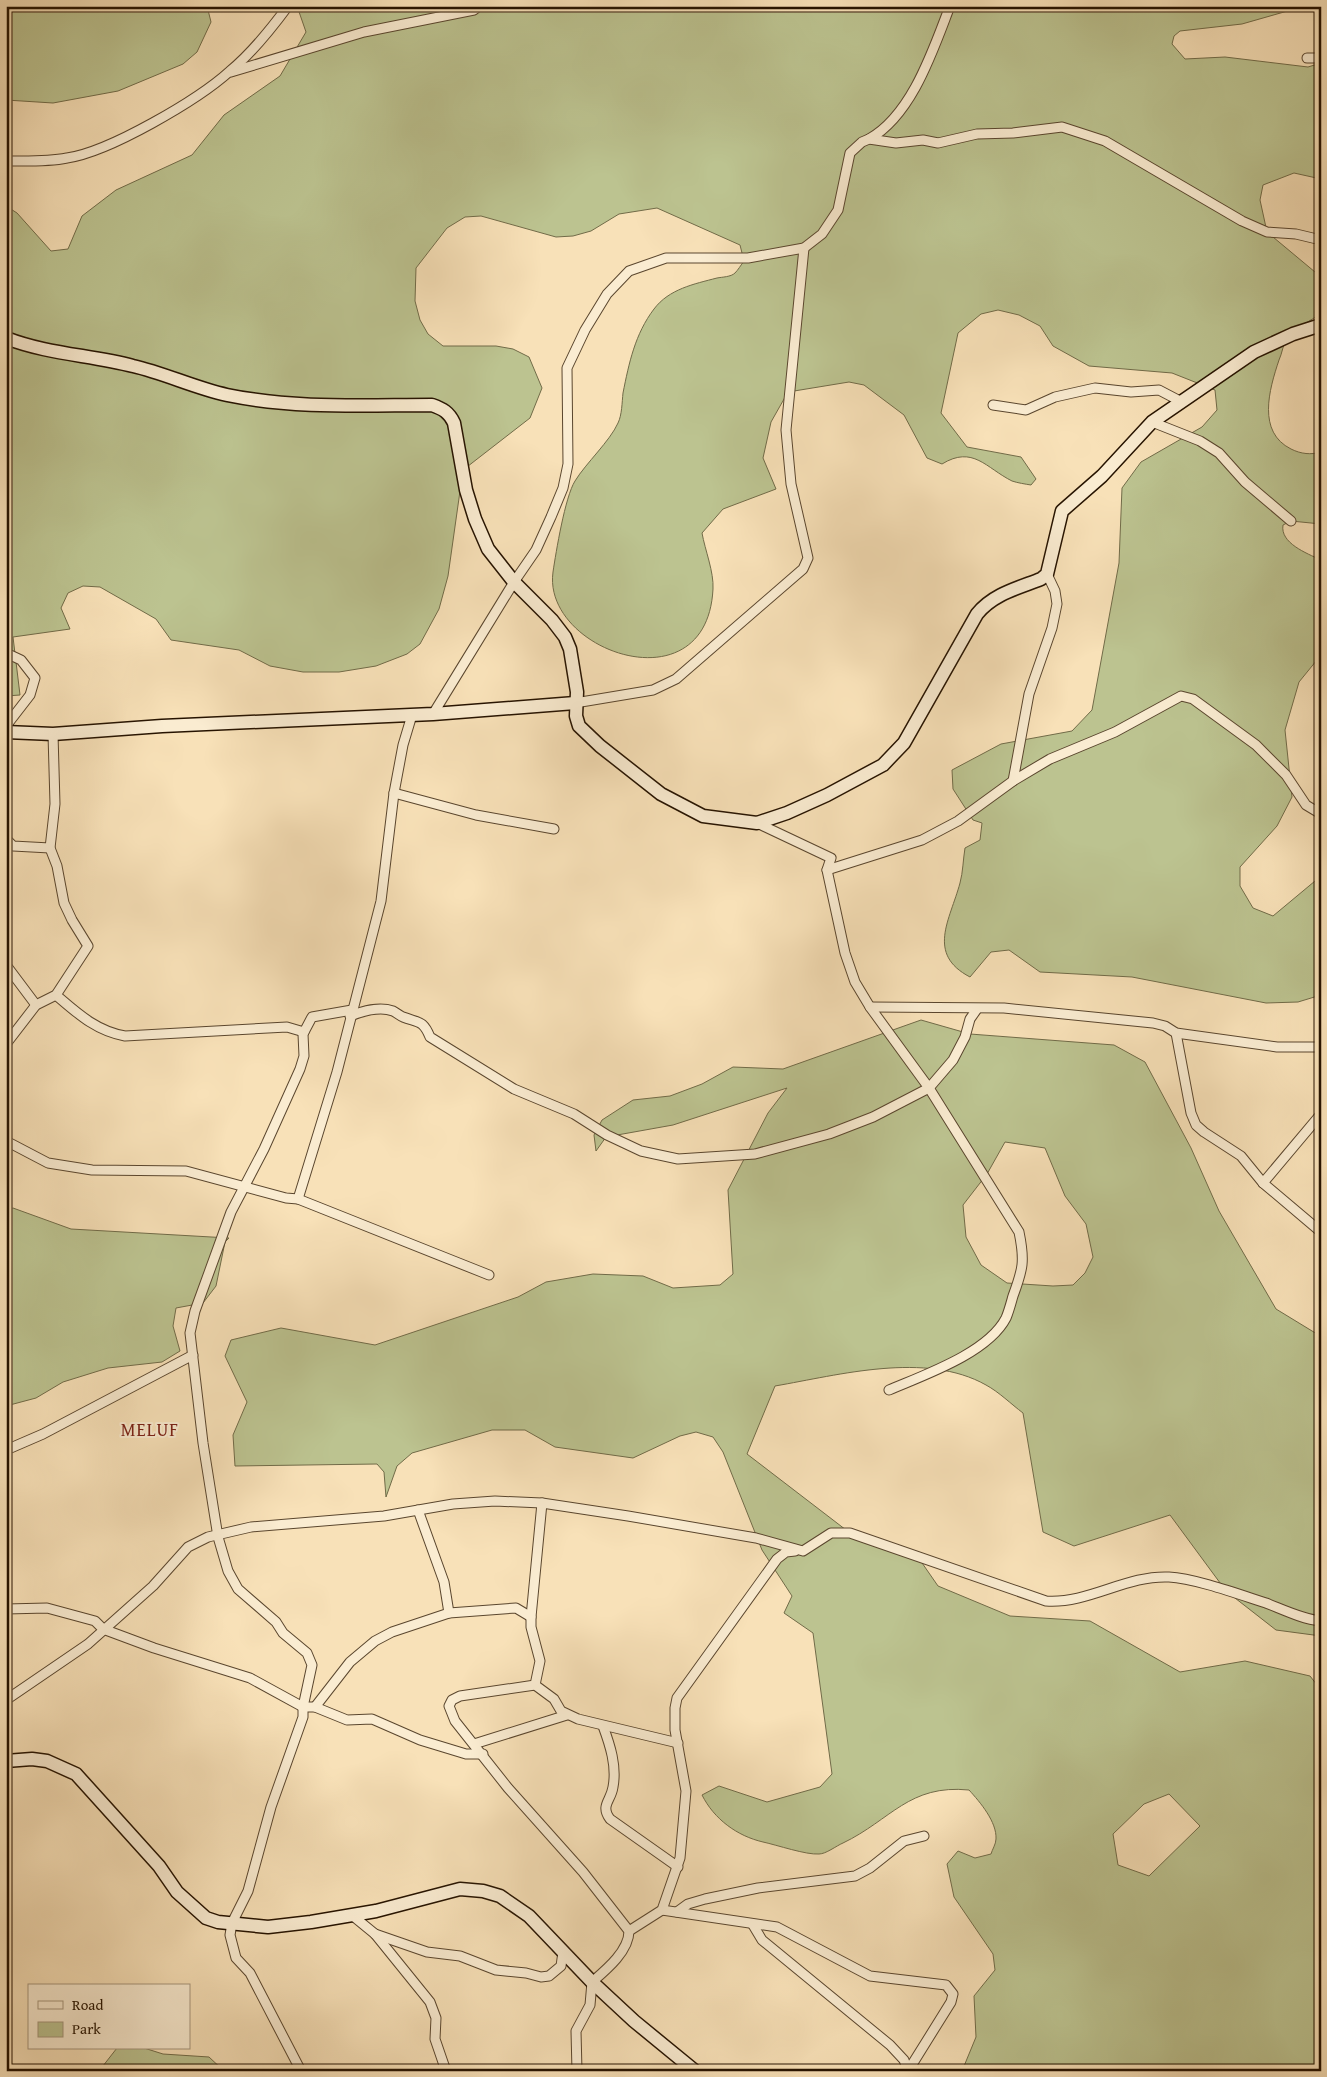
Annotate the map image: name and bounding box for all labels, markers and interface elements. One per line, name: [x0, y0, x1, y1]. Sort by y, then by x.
district label: MELUF: [121, 1416, 179, 1443]
legend: [28, 1984, 190, 2050]
text: Road: [72, 1994, 103, 2015]
text: Park: [72, 2018, 101, 2039]

